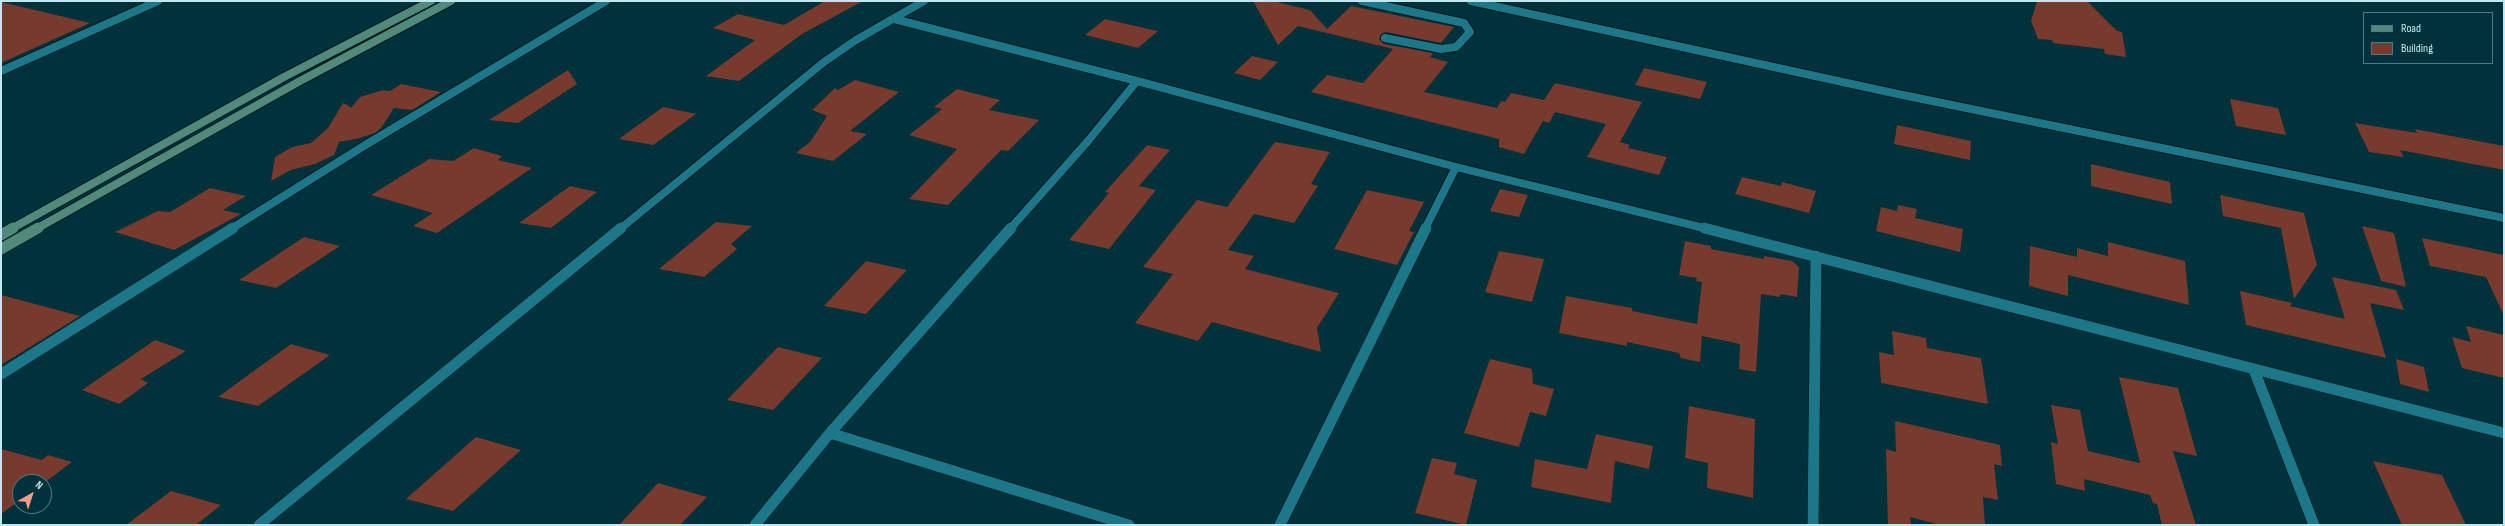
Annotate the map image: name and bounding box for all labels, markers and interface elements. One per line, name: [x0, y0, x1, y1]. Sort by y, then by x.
legend: [2363, 12, 2493, 64]
text: Road: [2401, 21, 2421, 36]
text: Building: [2401, 41, 2433, 56]
north arrow: [12, 474, 52, 514]
text: N: [33, 478, 46, 492]

